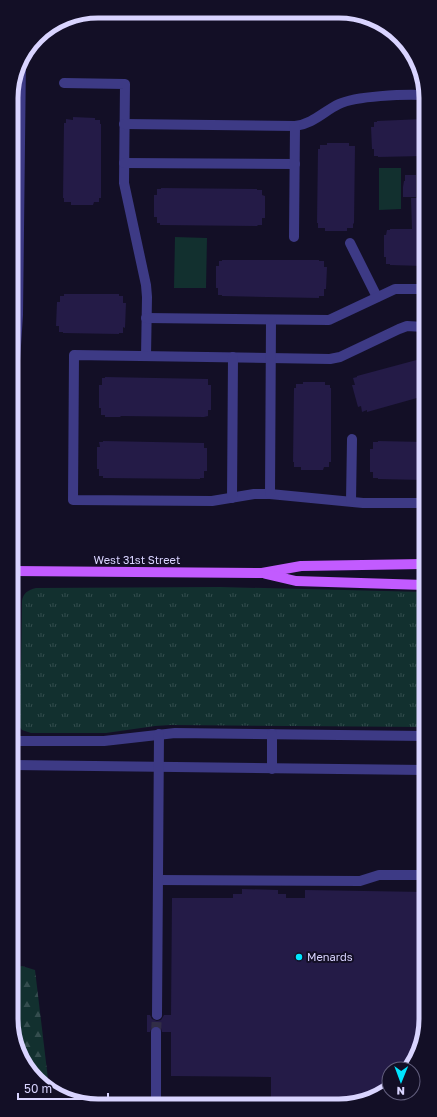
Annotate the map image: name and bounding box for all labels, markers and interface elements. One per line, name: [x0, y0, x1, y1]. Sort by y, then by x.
street label: West 31st Street: [94, 553, 180, 566]
place label: Menards: [307, 950, 353, 963]
marker: Menards: [294, 952, 304, 962]
north arrow: [381, 1061, 421, 1101]
scale bar: [18, 1075, 108, 1101]
text: 50 m: [24, 1081, 52, 1096]
text: N: [397, 1085, 405, 1098]

